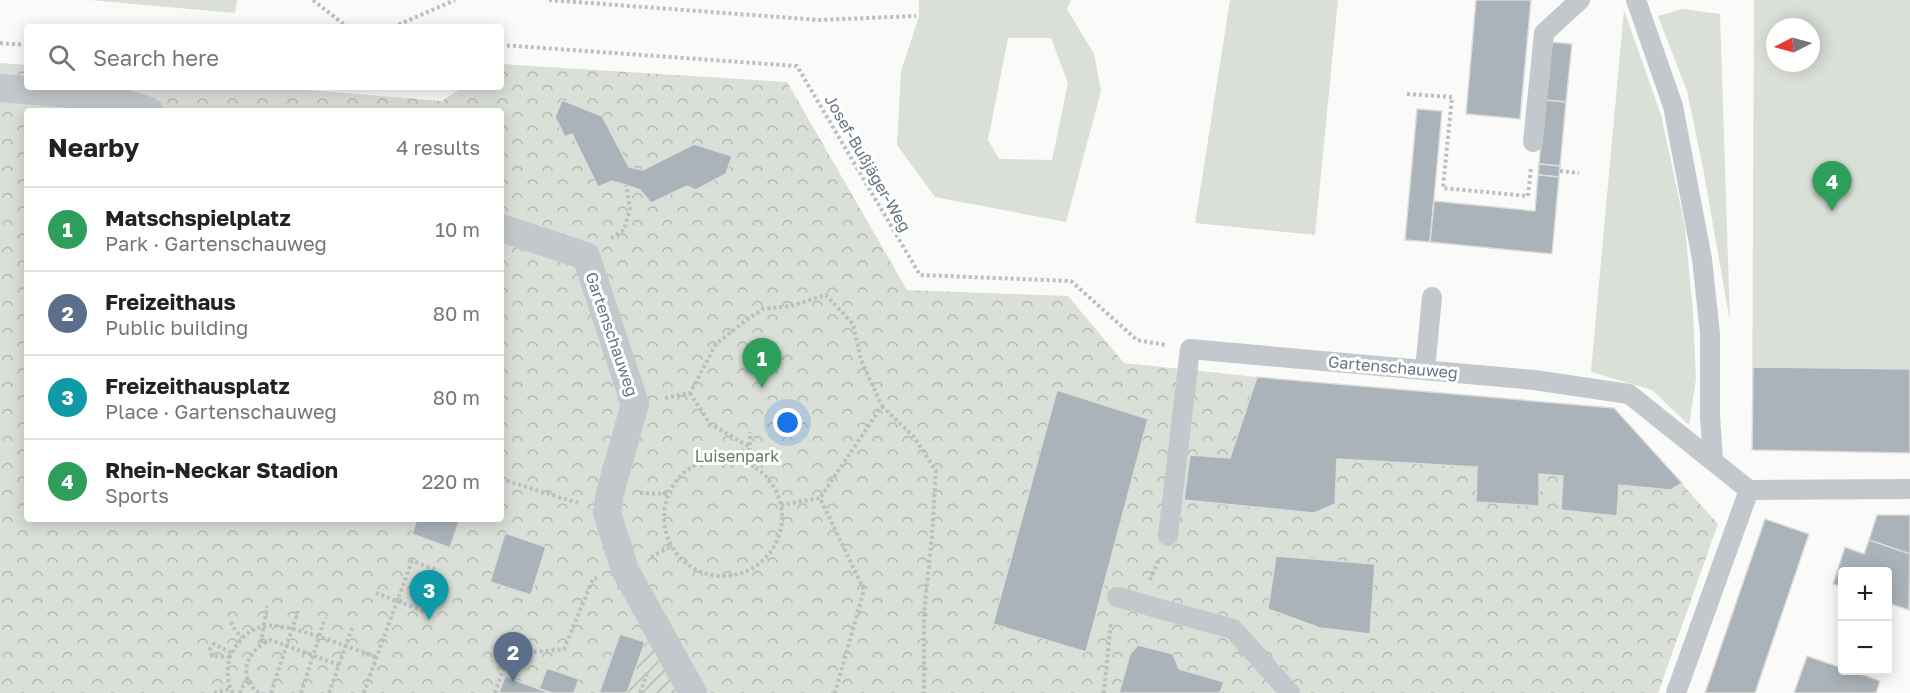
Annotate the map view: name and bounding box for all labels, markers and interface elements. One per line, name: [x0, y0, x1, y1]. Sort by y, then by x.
north arrow: [1766, 18, 1820, 72]
search box: [24, 24, 504, 90]
icon: search: [45, 41, 78, 74]
text: Search here: [93, 44, 219, 71]
street label: Josef-Bußjäger-Weg: [821, 91, 915, 235]
text: Nearby: [48, 132, 139, 163]
text: 4 results: [396, 135, 480, 159]
pin: 4: [1812, 162, 1852, 211]
text: Matschspielplatz: [105, 204, 291, 231]
text: 1: [62, 217, 73, 241]
text: 10 m: [435, 217, 480, 241]
text: Park · Gartenschauweg: [105, 231, 327, 255]
street label: Gartenschauweg: [581, 269, 643, 399]
text: Freizeithaus: [105, 288, 236, 315]
text: 2: [61, 301, 74, 325]
text: 80 m: [433, 301, 480, 325]
text: Public building: [105, 315, 248, 339]
pin: 1: [742, 338, 782, 388]
street label: Gartenschauweg: [1327, 351, 1459, 383]
text: Freizeithausplatz: [105, 372, 290, 399]
text: 3: [61, 385, 74, 409]
text: 80 m: [433, 385, 480, 409]
text: Place · Gartenschauweg: [105, 399, 337, 423]
your location: [773, 408, 802, 437]
park label: Luisenpark: [695, 446, 779, 466]
text: Rhein-Neckar Stadion: [105, 456, 338, 483]
text: 4: [61, 469, 74, 493]
text: 220 m: [422, 469, 480, 493]
text: Sports: [105, 483, 169, 507]
map controls: [1838, 567, 1892, 675]
button: +: [1838, 567, 1892, 621]
pin: 3: [410, 570, 448, 620]
button: −: [1838, 621, 1892, 675]
pin: 2: [494, 632, 532, 682]

